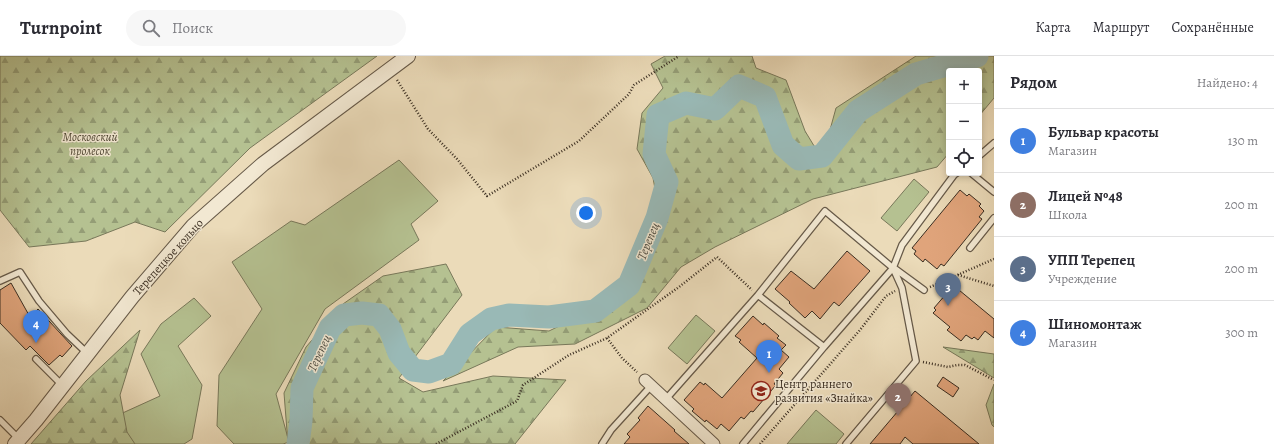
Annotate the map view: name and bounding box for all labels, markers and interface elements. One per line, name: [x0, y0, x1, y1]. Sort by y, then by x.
search box: [126, 10, 406, 46]
text: Turnpoint: [20, 15, 102, 41]
icon: search: [140, 17, 162, 39]
text: Поиск: [172, 18, 213, 38]
text: Карта: [1036, 18, 1071, 37]
text: Маршрут: [1093, 18, 1149, 37]
text: Сохранённые: [1171, 18, 1254, 37]
map controls: [946, 68, 982, 176]
button: +: [946, 68, 982, 104]
text: Рядом: [1010, 71, 1057, 94]
text: Найдено: 4: [1197, 74, 1258, 91]
button: −: [946, 104, 982, 140]
text: Бульвар красоты: [1048, 122, 1159, 142]
park label: Московский пролесок: [62, 129, 118, 159]
text: 1: [1021, 132, 1025, 149]
text: 130 m: [1228, 132, 1258, 149]
button: locate: [946, 140, 982, 176]
text: Магазин: [1048, 142, 1097, 159]
text: Лицей №48: [1048, 186, 1123, 206]
text: 2: [1020, 196, 1026, 213]
text: 200 m: [1225, 196, 1258, 213]
your location: [576, 203, 596, 223]
text: Школа: [1048, 206, 1087, 223]
street label: Терепецкое кольцо: [129, 215, 207, 299]
water label: Терепец: [633, 219, 663, 262]
text: УПП Терепец: [1048, 250, 1135, 270]
text: 3: [1020, 260, 1026, 277]
text: 200 m: [1225, 260, 1258, 277]
text: Учреждение: [1048, 270, 1117, 287]
pin: 3: [935, 273, 961, 306]
pin: 4: [23, 310, 49, 343]
text: Шиномонтаж: [1048, 314, 1142, 334]
text: 4: [1020, 324, 1026, 341]
text: 300 m: [1225, 324, 1258, 341]
water label: Терепец: [303, 331, 335, 374]
text: Магазин: [1048, 334, 1097, 351]
pin: 1: [756, 340, 782, 373]
place label: Центр раннего развития «Знайка»: [775, 376, 873, 406]
school or university icon: Центр раннего развития «Знайка»: [750, 380, 772, 402]
pin: 2: [885, 383, 911, 416]

